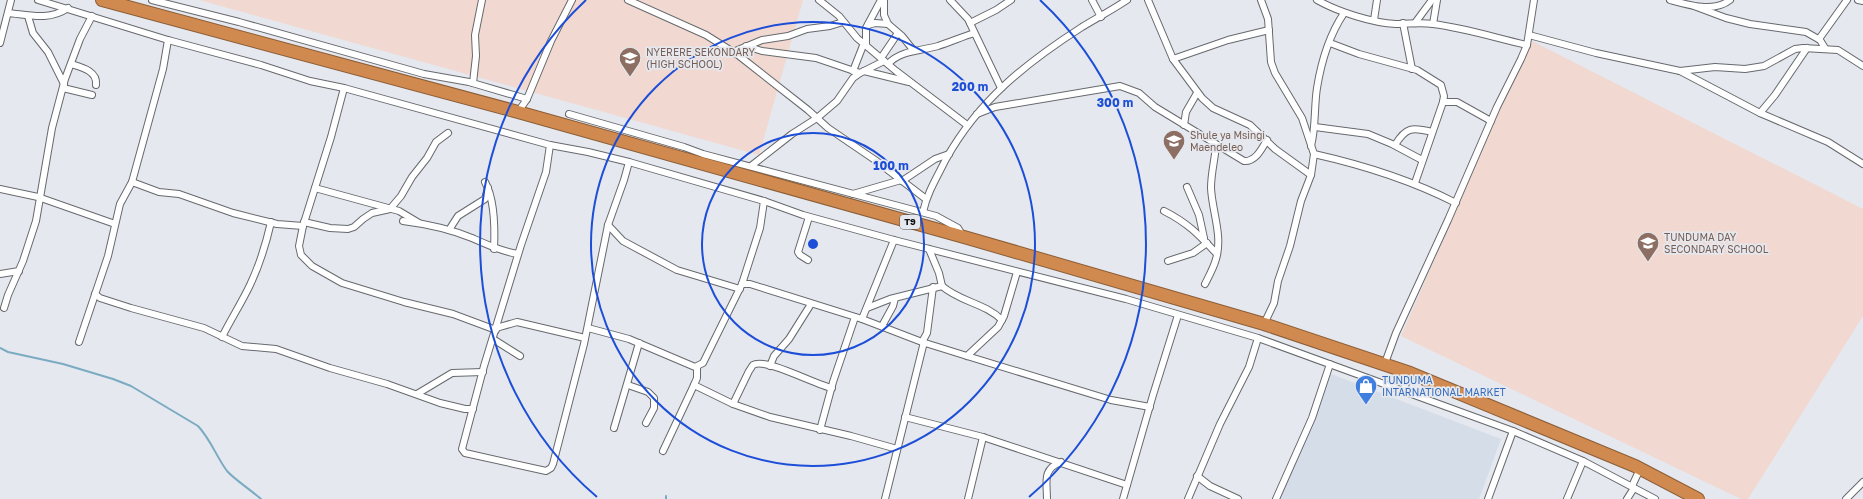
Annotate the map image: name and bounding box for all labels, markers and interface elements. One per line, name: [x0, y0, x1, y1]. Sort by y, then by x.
school or university icon: NYERERE SEKONDARY (HIGH SCHOOL): [617, 45, 643, 78]
place label: NYERERE SEKONDARY (HIGH SCHOOL): [646, 46, 756, 70]
text: 200 m: [952, 79, 988, 94]
text: 300 m: [1097, 95, 1133, 110]
school or university icon: Shule ya Msingi Maendeleo: [1161, 128, 1187, 161]
place label: Shule ya Msingi Maendeleo: [1190, 129, 1265, 153]
text: 100 m: [873, 158, 909, 173]
road number: T9: [900, 215, 920, 229]
school or university icon: TUNDUMA DAY SECONDARY SCHOOL: [1635, 230, 1661, 263]
place label: TUNDUMA DAY SECONDARY SCHOOL: [1664, 231, 1769, 255]
centre of rings: [806, 237, 820, 251]
shop icon: TUNDUMA INTARNATIONAL MARKET: [1353, 373, 1379, 406]
place label: TUNDUMA INTARNATIONAL MARKET: [1382, 374, 1506, 398]

